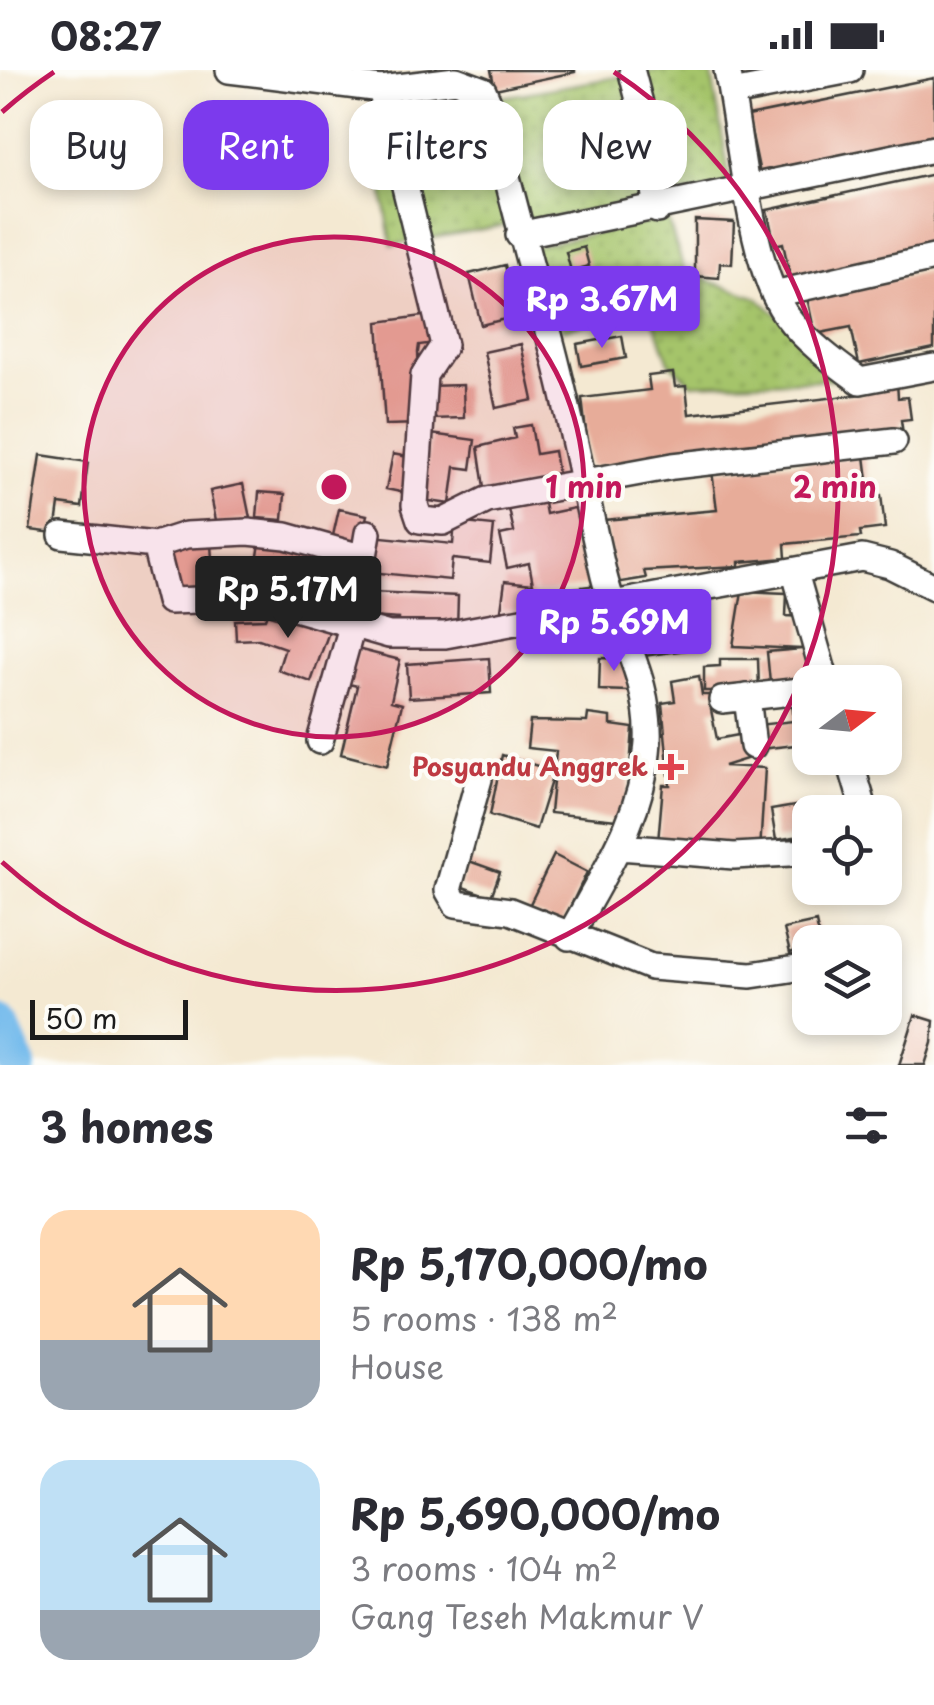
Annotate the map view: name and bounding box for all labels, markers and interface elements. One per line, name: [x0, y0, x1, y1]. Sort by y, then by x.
text: 08:27: [50, 7, 161, 64]
chip: Buy: [30, 100, 163, 190]
chip: Rent: [183, 100, 329, 190]
chip: Filters: [349, 100, 523, 190]
chip: New: [543, 100, 687, 190]
pin: Rp 3.67M: [499, 266, 705, 351]
text: Rp 3.67M: [526, 274, 678, 322]
text: 1 min: [545, 463, 623, 508]
text: 2 min: [793, 463, 877, 508]
centre of rings: [316, 469, 352, 505]
pin: Rp 5.17M: [185, 556, 391, 641]
text: Rp 5.17M: [217, 564, 359, 612]
pin: Rp 5.69M: [511, 589, 717, 674]
text: Rp 5.69M: [538, 597, 690, 645]
north arrow: [792, 665, 902, 775]
map controls: [792, 665, 902, 1035]
place label: Posyandu Anggrek: [412, 747, 648, 785]
marker: Posyandu Anggrek: [658, 754, 684, 780]
button: locate: [792, 795, 902, 905]
button: layers: [792, 925, 902, 1035]
scale bar: [30, 995, 188, 1040]
text: 50 m: [45, 996, 118, 1039]
text: 3 homes: [40, 1094, 213, 1157]
icon: filters: [839, 1098, 894, 1153]
text: Rp 5,170,000/mo: [350, 1231, 708, 1294]
icon: home: [120, 1250, 240, 1370]
text: 5 rooms · 138 m²: [350, 1294, 618, 1342]
text: House: [350, 1342, 444, 1390]
text: Rp 5,690,000/mo: [350, 1481, 720, 1544]
icon: home: [120, 1500, 240, 1620]
text: 3 rooms · 104 m²: [350, 1544, 618, 1592]
text: Gang Teseh Makmur V: [350, 1592, 704, 1640]

